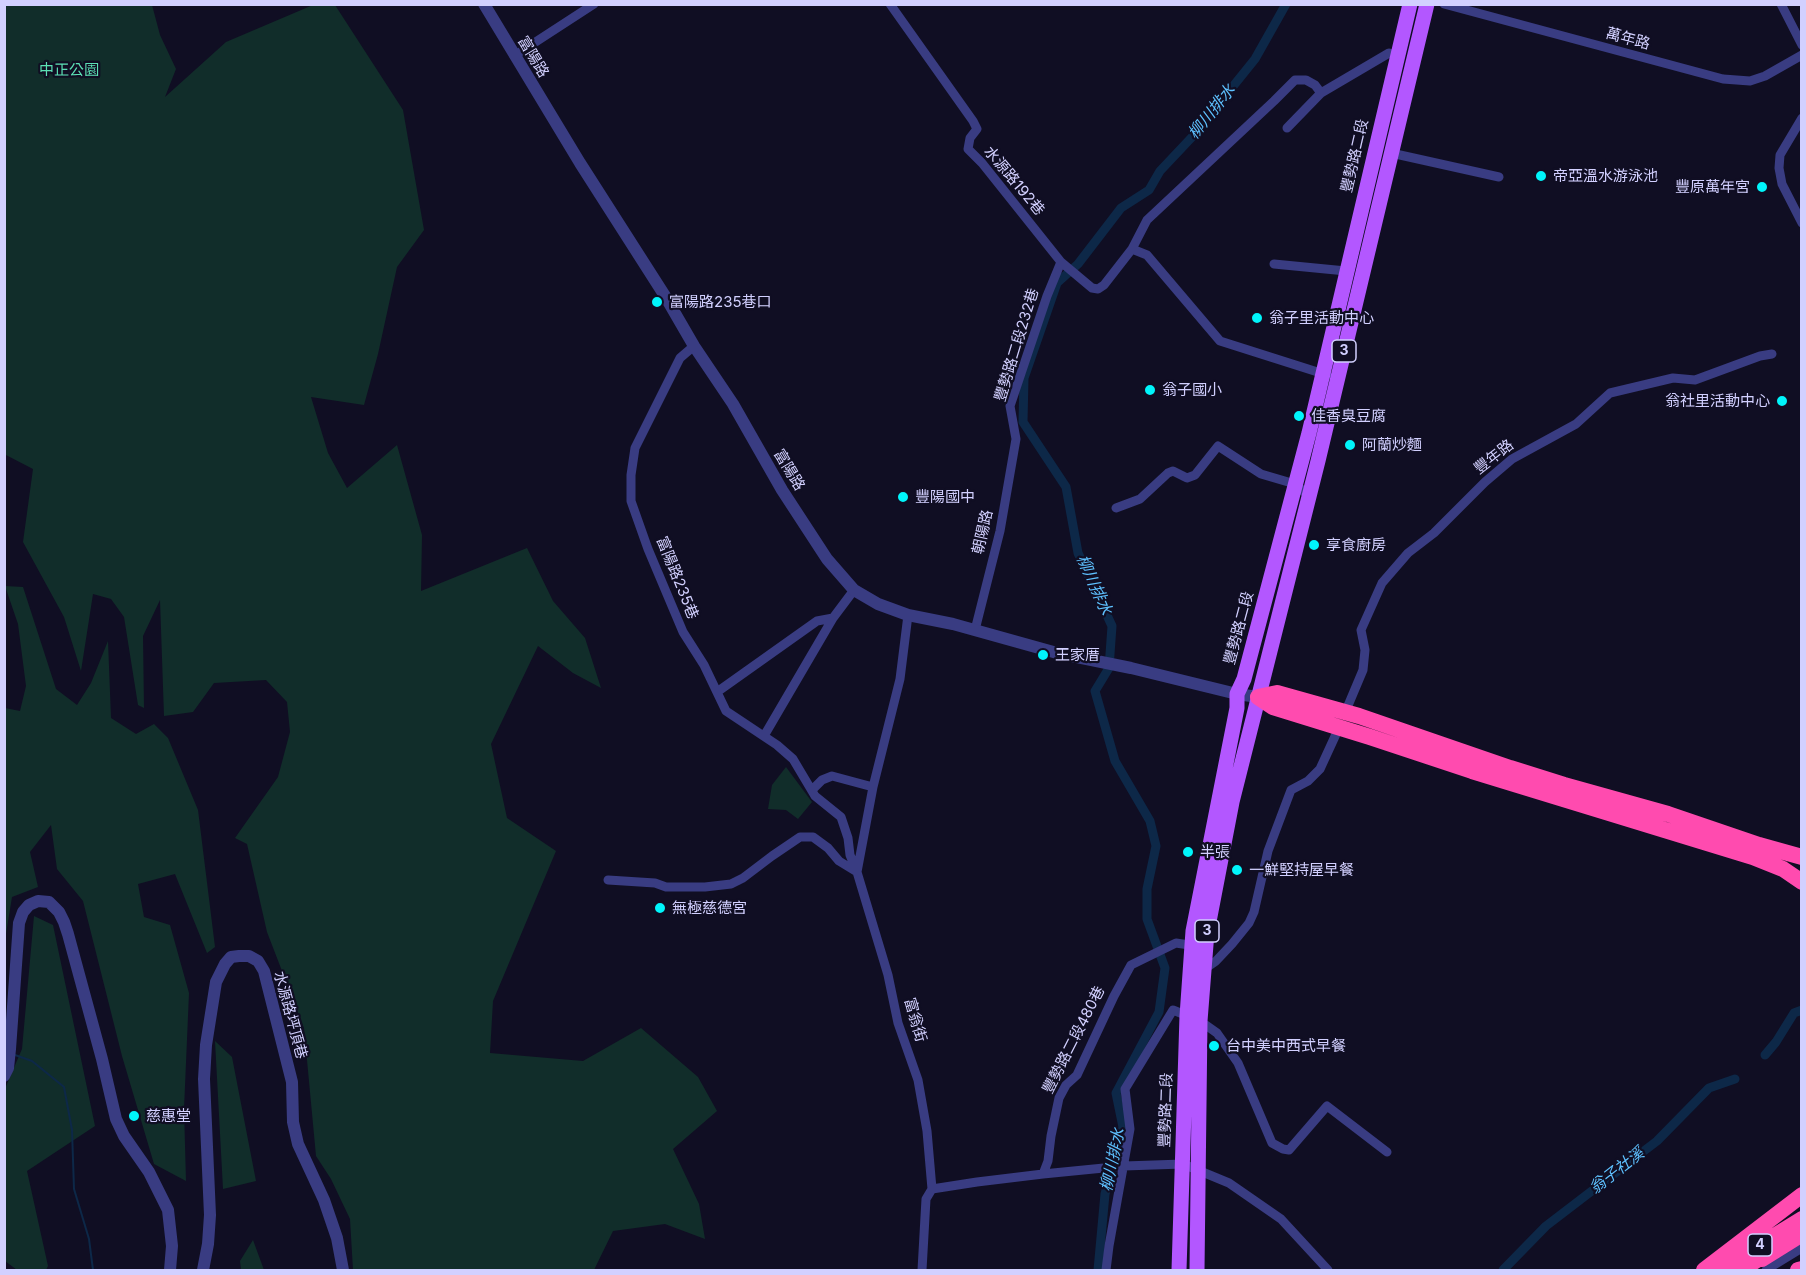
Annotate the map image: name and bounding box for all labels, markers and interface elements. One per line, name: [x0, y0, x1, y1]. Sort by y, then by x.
street label: 萬年路: [1604, 24, 1652, 54]
street label: 富陽路: [514, 33, 552, 81]
park label: 中正公園: [39, 61, 99, 79]
water label: 柳川排水: [1184, 81, 1240, 143]
street label: 豐勢路二段: [1338, 117, 1372, 195]
street label: 水源路192巷: [980, 143, 1048, 219]
place label: 帝亞溫水游泳池: [1553, 167, 1658, 185]
marker: 帝亞溫水游泳池: [1534, 169, 1548, 183]
place label: 豐原萬年宮: [1675, 178, 1750, 196]
marker: 豐原萬年宮: [1755, 180, 1769, 194]
street label: 豐勢路二段232巷: [991, 286, 1043, 404]
place label: 富陽路235巷口: [669, 293, 772, 311]
marker: 富陽路235巷口: [650, 295, 664, 309]
place label: 翁子里活動中心: [1269, 309, 1374, 327]
marker: 翁子里活動中心: [1250, 311, 1264, 325]
road number: 3: [1332, 340, 1356, 362]
place label: 翁子國小: [1162, 381, 1222, 399]
marker: 翁子國小: [1143, 383, 1157, 397]
place label: 翁社里活動中心: [1665, 392, 1770, 410]
marker: 翁社里活動中心: [1775, 394, 1789, 408]
place label: 佳香臭豆腐: [1311, 407, 1386, 425]
marker: 佳香臭豆腐: [1292, 409, 1306, 423]
place label: 阿蘭炒麵: [1362, 436, 1422, 454]
street label: 豐年路: [1471, 436, 1517, 478]
marker: 阿蘭炒麵: [1343, 438, 1357, 452]
street label: 富陽路: [770, 446, 808, 494]
place label: 豐陽國中: [915, 488, 975, 506]
marker: 豐陽國中: [896, 490, 910, 504]
street label: 朝陽路: [969, 508, 997, 556]
street label: 富陽路235巷: [652, 534, 702, 622]
place label: 享食廚房: [1326, 536, 1386, 554]
marker: 享食廚房: [1307, 538, 1321, 552]
water label: 柳川排水: [1072, 552, 1116, 618]
street label: 豐勢路二段: [1221, 589, 1257, 667]
place label: 王家厝: [1055, 646, 1100, 664]
marker: 王家厝: [1036, 648, 1050, 662]
place label: 半張: [1200, 843, 1230, 861]
marker: 半張: [1181, 845, 1195, 859]
place label: 一鮮堅持屋早餐: [1249, 861, 1354, 879]
marker: 一鮮堅持屋早餐: [1230, 863, 1244, 877]
place label: 無極慈德宮: [672, 899, 747, 917]
marker: 無極慈德宮: [653, 901, 667, 915]
road number: 3: [1195, 920, 1219, 942]
street label: 水源路坪頂巷: [270, 969, 310, 1061]
street label: 豐勢路二段480巷: [1039, 983, 1109, 1097]
street label: 富翁街: [900, 996, 930, 1044]
place label: 台中美中西式早餐: [1226, 1037, 1346, 1055]
marker: 台中美中西式早餐: [1207, 1039, 1221, 1053]
street label: 豐勢路二段: [1156, 1072, 1176, 1148]
place label: 慈惠堂: [146, 1107, 191, 1125]
marker: 慈惠堂: [127, 1109, 141, 1123]
water label: 柳川排水: [1097, 1127, 1129, 1193]
water label: 翁子社溪: [1586, 1144, 1648, 1198]
road number: 4: [1748, 1234, 1772, 1256]

